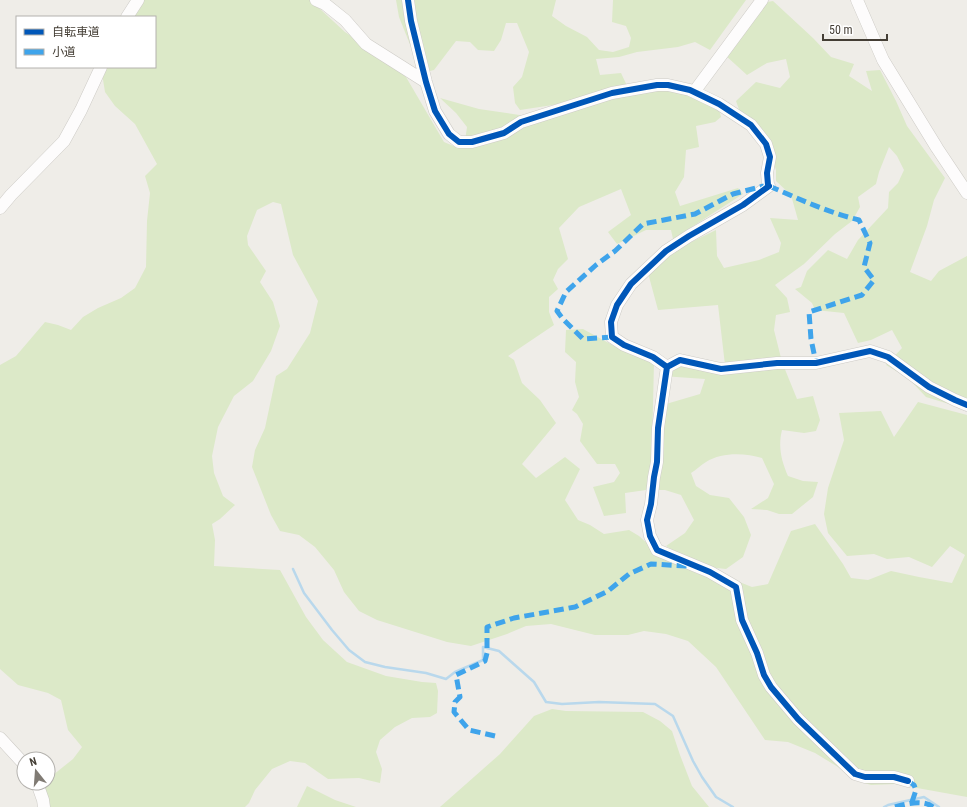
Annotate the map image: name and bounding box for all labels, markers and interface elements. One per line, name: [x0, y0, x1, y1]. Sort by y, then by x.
legend: [16, 16, 156, 68]
scale bar: [823, 16, 887, 42]
text: 50 m: [829, 23, 853, 37]
text: 自転車道: [52, 25, 100, 39]
text: 小道: [52, 45, 76, 59]
north arrow: [16, 751, 56, 791]
text: N: [28, 755, 39, 769]

